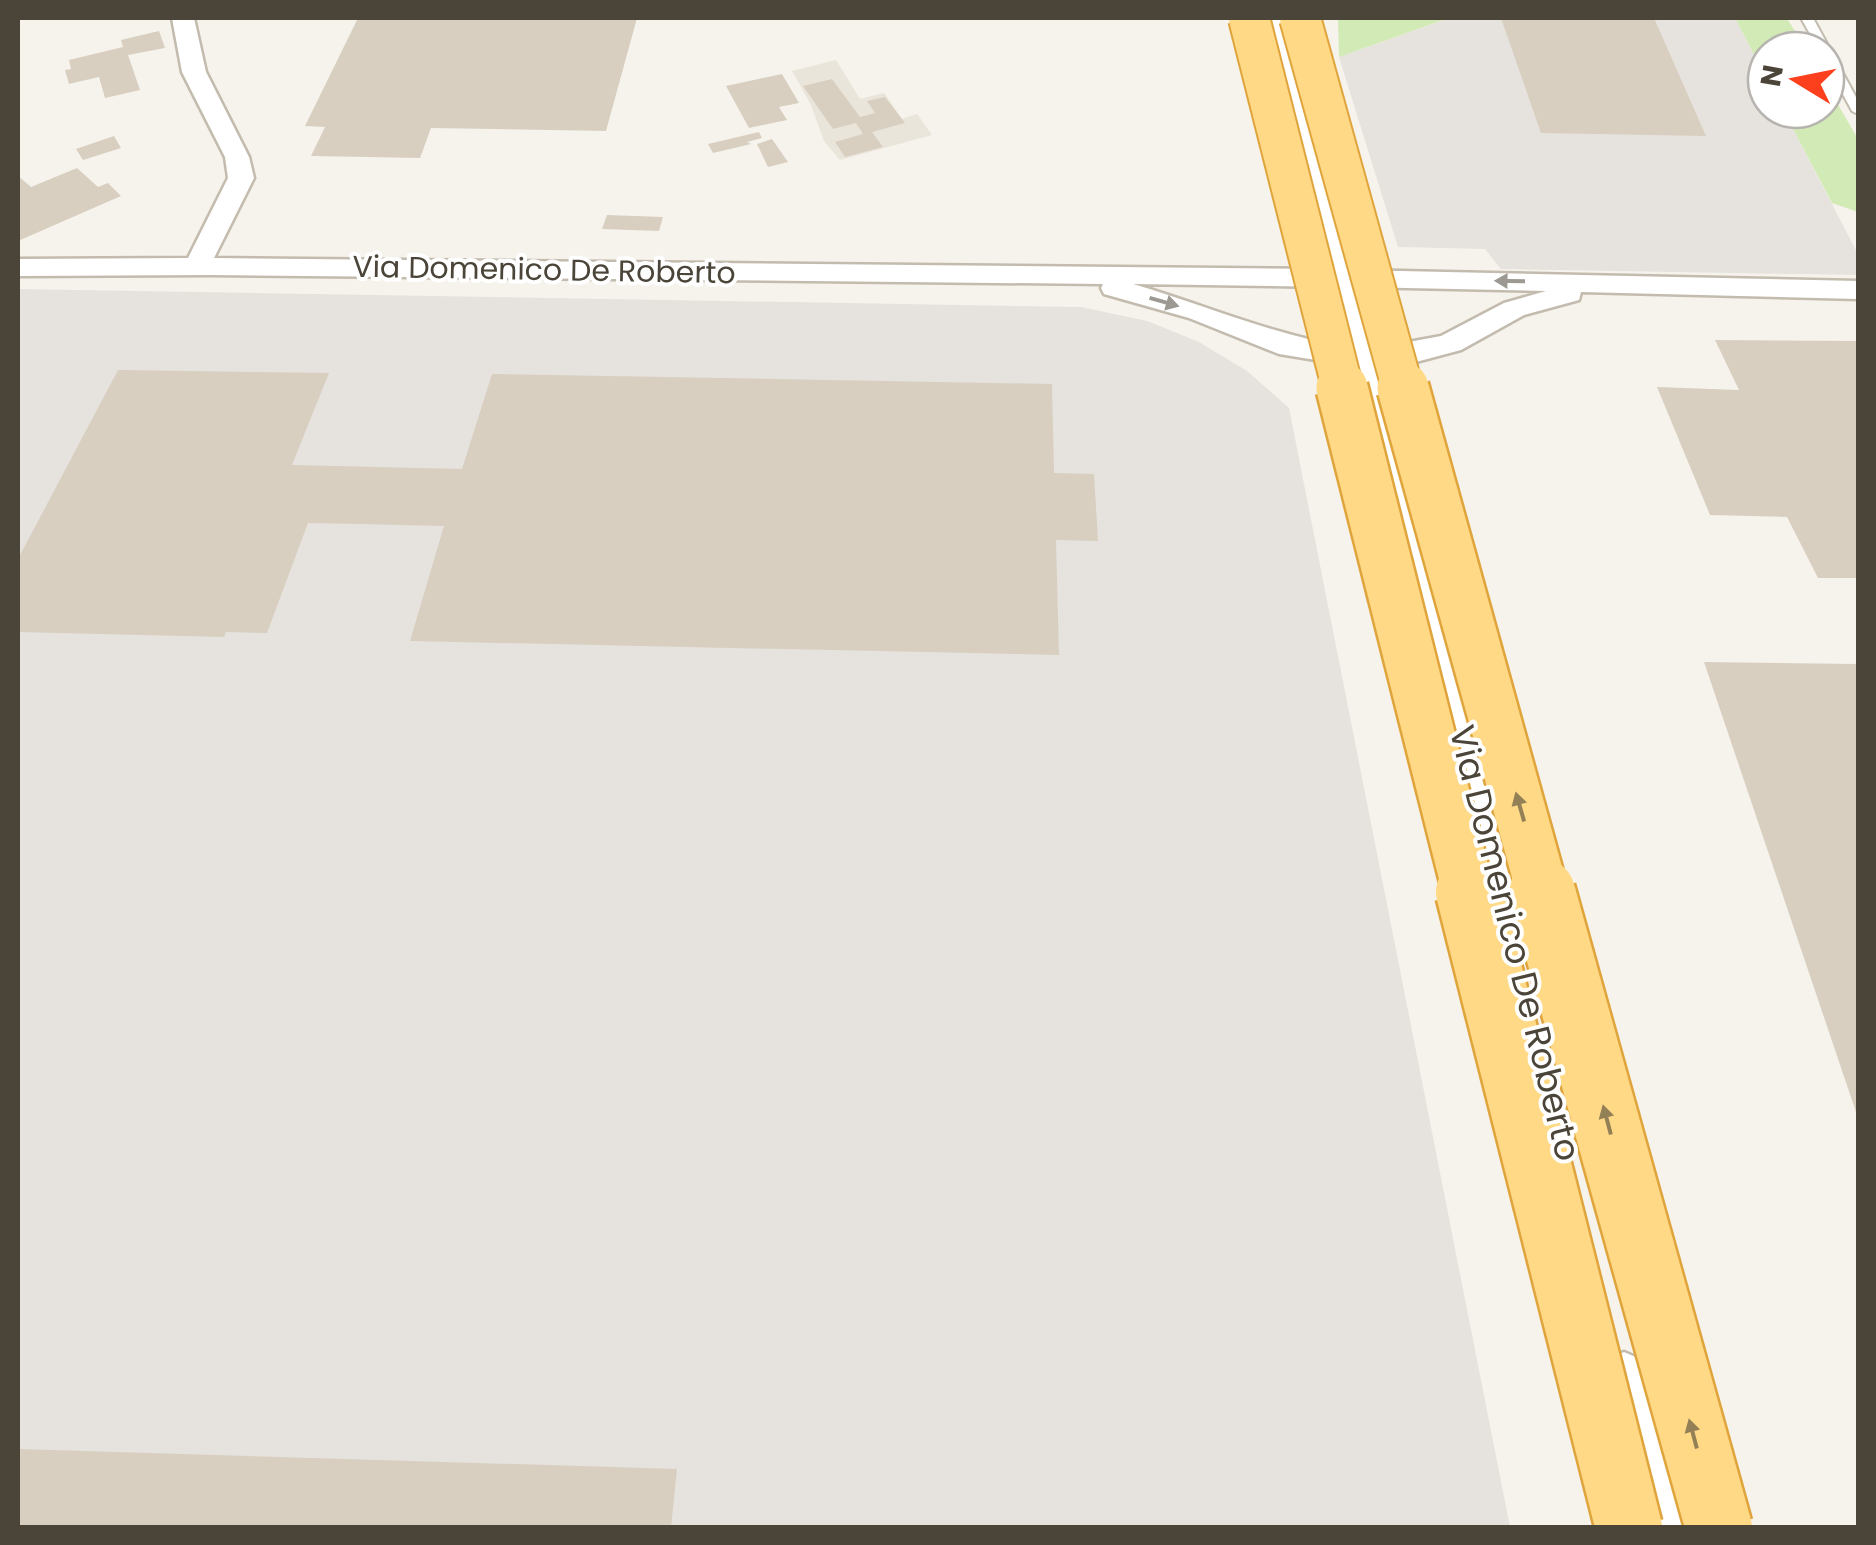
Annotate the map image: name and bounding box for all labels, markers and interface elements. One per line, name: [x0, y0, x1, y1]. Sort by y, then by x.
north arrow: [1746, 30, 1846, 130]
text: N: [1751, 62, 1793, 90]
street label: Via Domenico De Roberto: [352, 245, 736, 294]
one-way arrow: [1493, 273, 1525, 289]
one-way arrow: [1149, 295, 1180, 310]
street label: Via Domenico De Roberto: [1438, 720, 1593, 1166]
one-way arrow: [1512, 791, 1527, 822]
one-way arrow: [1599, 1104, 1614, 1135]
one-way arrow: [1685, 1418, 1701, 1449]

